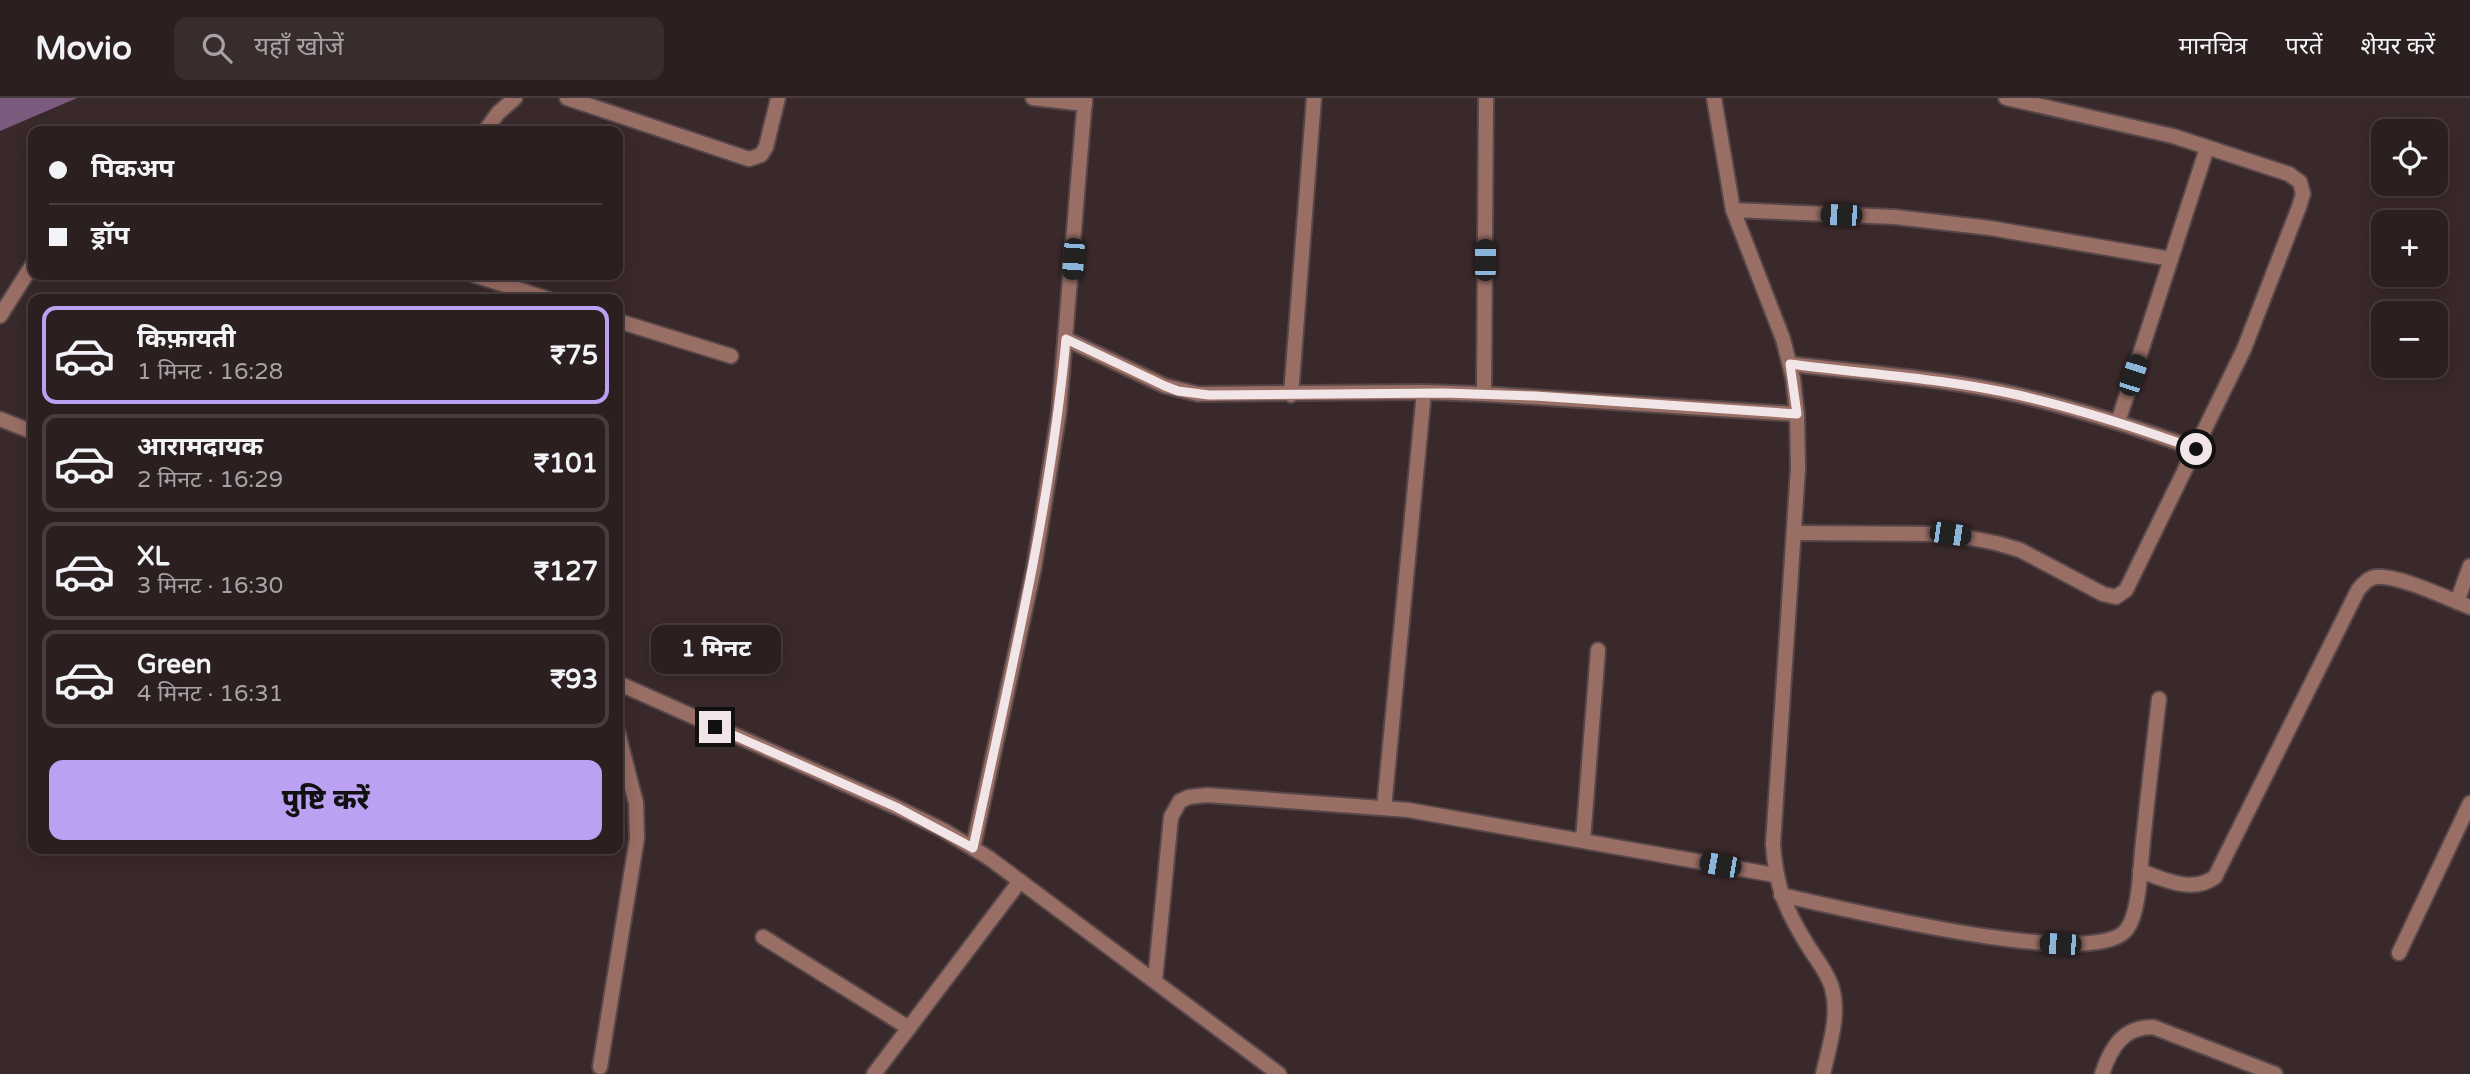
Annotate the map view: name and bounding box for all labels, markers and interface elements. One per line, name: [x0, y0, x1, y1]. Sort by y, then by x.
search box: [174, 17, 664, 80]
text: Movio: [35, 29, 132, 68]
icon: search: [198, 29, 236, 67]
text: यहाँ खोजें: [254, 31, 344, 62]
text: मानचित्र: [2179, 32, 2247, 61]
text: परतें: [2285, 32, 2322, 61]
text: शेयर करें: [2360, 32, 2435, 61]
map controls: [2371, 119, 2448, 378]
button: locate: [2371, 119, 2448, 196]
text: पिकअप: [91, 153, 174, 184]
car: [1820, 204, 1863, 226]
button: +: [2371, 210, 2448, 287]
text: ड्रॉप: [91, 220, 129, 251]
car: [1062, 237, 1085, 281]
car: [1475, 239, 1496, 281]
button: −: [2371, 301, 2448, 378]
text: किफ़ायती: [137, 323, 236, 354]
icon: car: [53, 324, 116, 387]
text: ₹75: [550, 340, 598, 371]
car: [2117, 352, 2150, 398]
text: 1 मिनट · 16:28: [137, 358, 283, 386]
text: आरामदायक: [137, 431, 263, 462]
icon: car: [53, 432, 116, 495]
route start: [2180, 433, 2212, 465]
text: ₹101: [534, 448, 598, 479]
text: 2 मिनट · 16:29: [137, 466, 283, 494]
car: [1928, 521, 1973, 547]
icon: car: [53, 540, 116, 603]
text: XL: [137, 541, 169, 572]
text: ₹127: [534, 556, 598, 587]
text: 3 मिनट · 16:30: [137, 572, 283, 600]
callout: 1 मिनट: [650, 626, 780, 674]
text: 1 मिनट: [681, 635, 751, 663]
icon: car: [53, 648, 116, 711]
text: Green: [137, 649, 212, 680]
text: ₹93: [550, 664, 598, 695]
text: 4 मिनट · 16:31: [137, 680, 283, 708]
route end: [699, 711, 731, 743]
button: पुष्टि करें: [49, 760, 602, 840]
car: [1698, 851, 1743, 879]
car: [2039, 932, 2082, 956]

